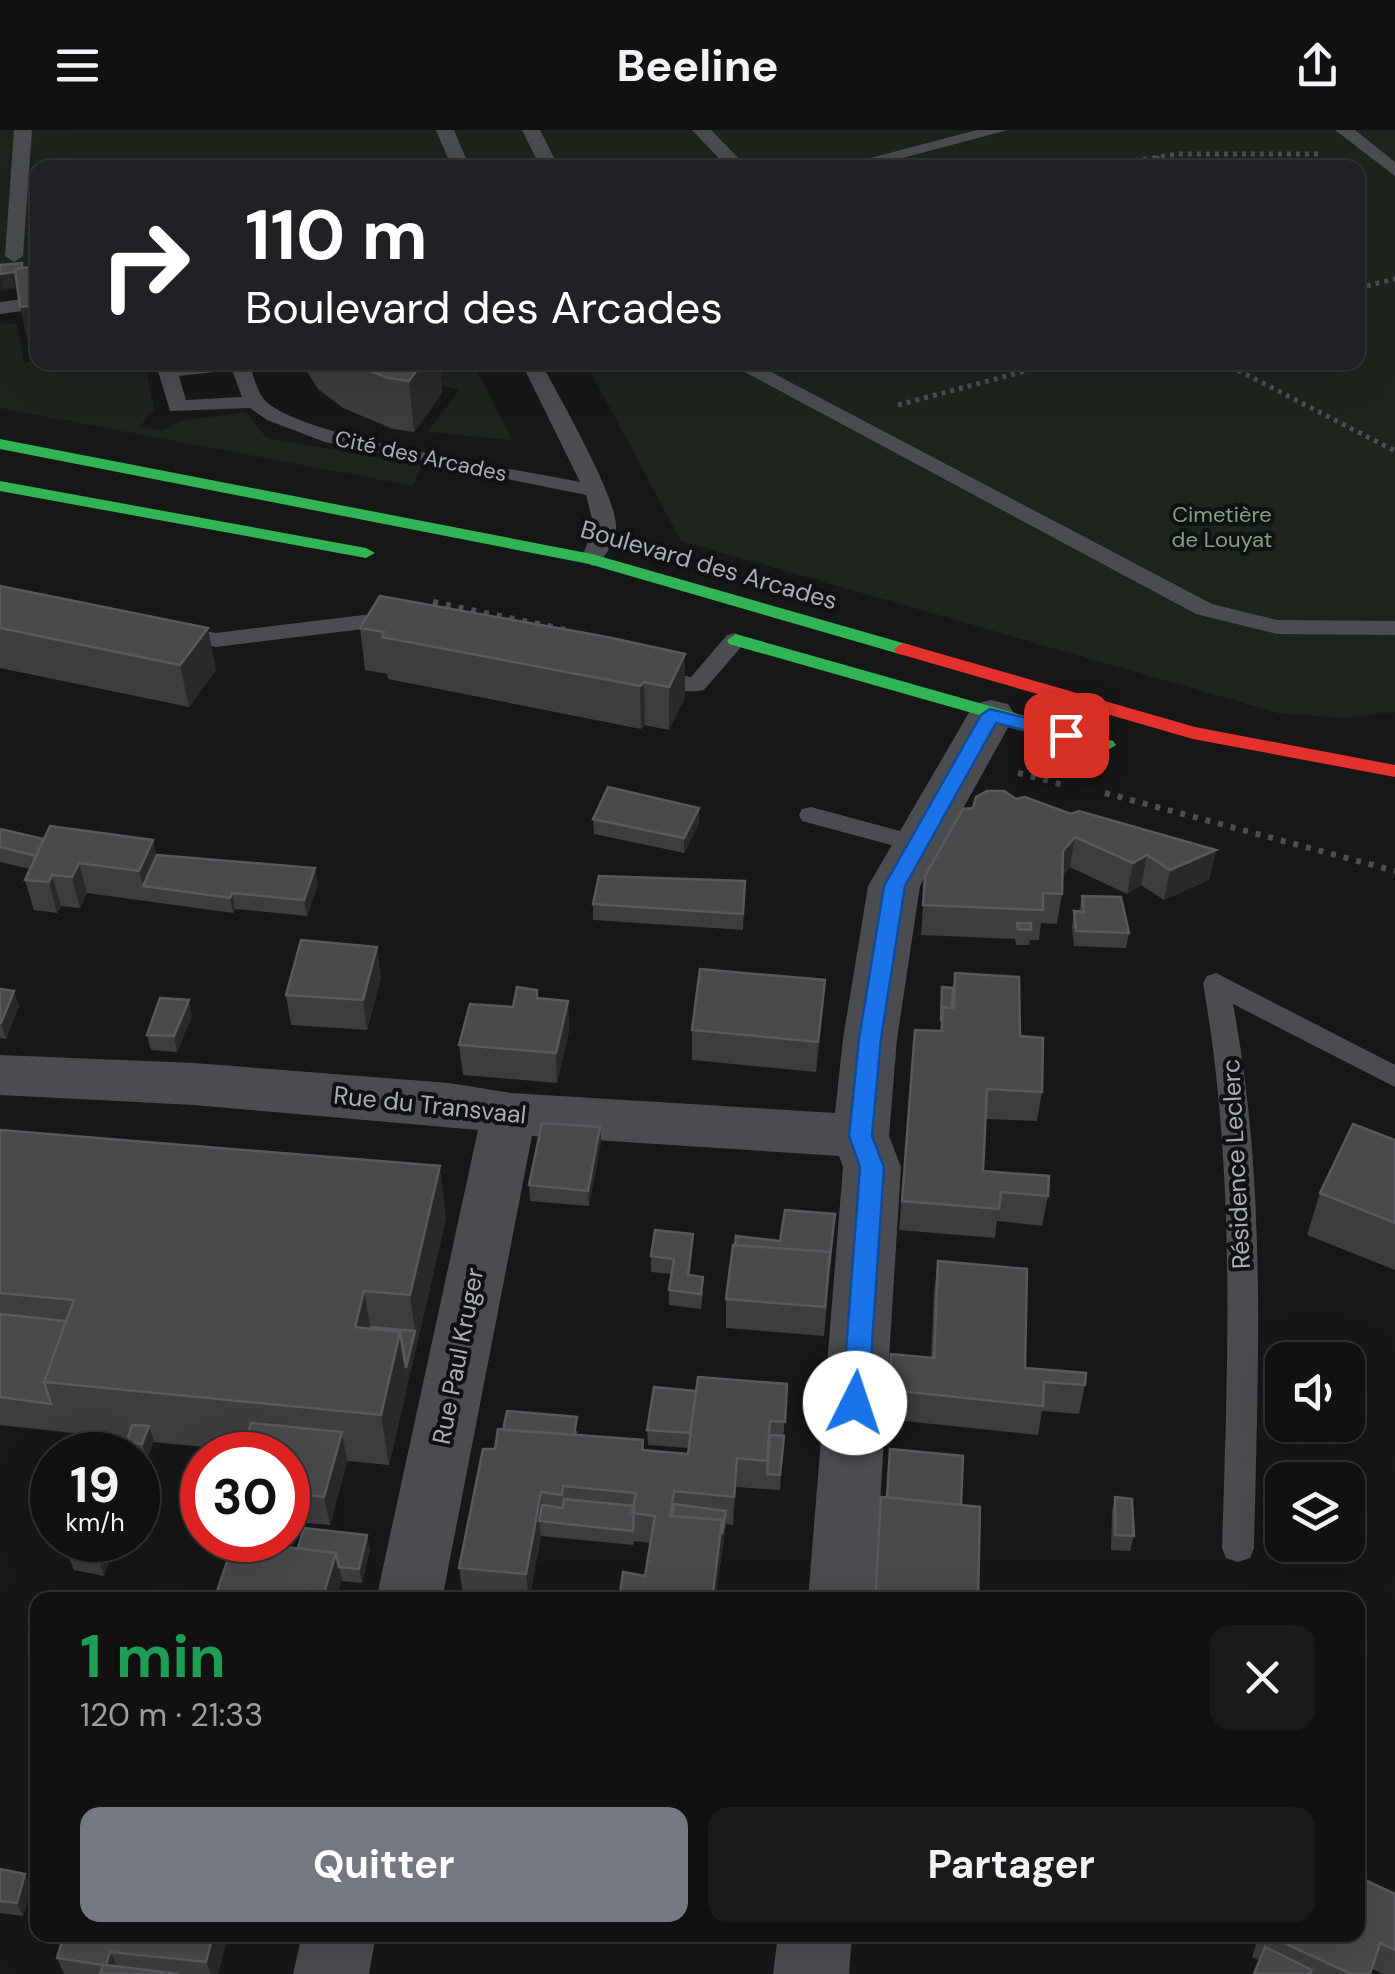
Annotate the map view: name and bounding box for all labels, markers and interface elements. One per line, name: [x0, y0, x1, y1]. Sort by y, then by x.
text: Beeline: [616, 36, 779, 95]
icon: menu: [50, 38, 105, 93]
icon: share: [1290, 38, 1345, 93]
text: 110 m: [245, 190, 428, 281]
icon: right: [80, 200, 210, 330]
text: Boulevard des Arcades: [245, 278, 723, 337]
street label: Cité des Arcades: [332, 424, 510, 488]
park label: Cimetière de Louyat: [1172, 500, 1272, 554]
street label: Boulevard des Arcades: [577, 513, 841, 617]
pin: [1024, 693, 1109, 778]
icon: arrive: [1039, 708, 1094, 763]
street label: Résidence Leclerc: [1214, 1058, 1258, 1270]
street label: Rue du Transvaal: [332, 1078, 528, 1132]
street label: Rue Paul Kruger: [425, 1265, 491, 1447]
map controls: [1265, 1342, 1365, 1562]
button: sound: [1265, 1342, 1365, 1442]
position arrow: [803, 1351, 907, 1455]
speed limit sign: 30: [180, 1432, 310, 1562]
text: 19: [70, 1452, 120, 1518]
button: layers: [1265, 1462, 1365, 1562]
text: km/h: [65, 1506, 125, 1539]
text: 1 min: [80, 1617, 226, 1696]
button: close: [1210, 1625, 1315, 1730]
text: 120 m · 21:33: [80, 1694, 263, 1736]
button: Quitter: [80, 1807, 688, 1922]
button: Partager: [708, 1807, 1315, 1922]

